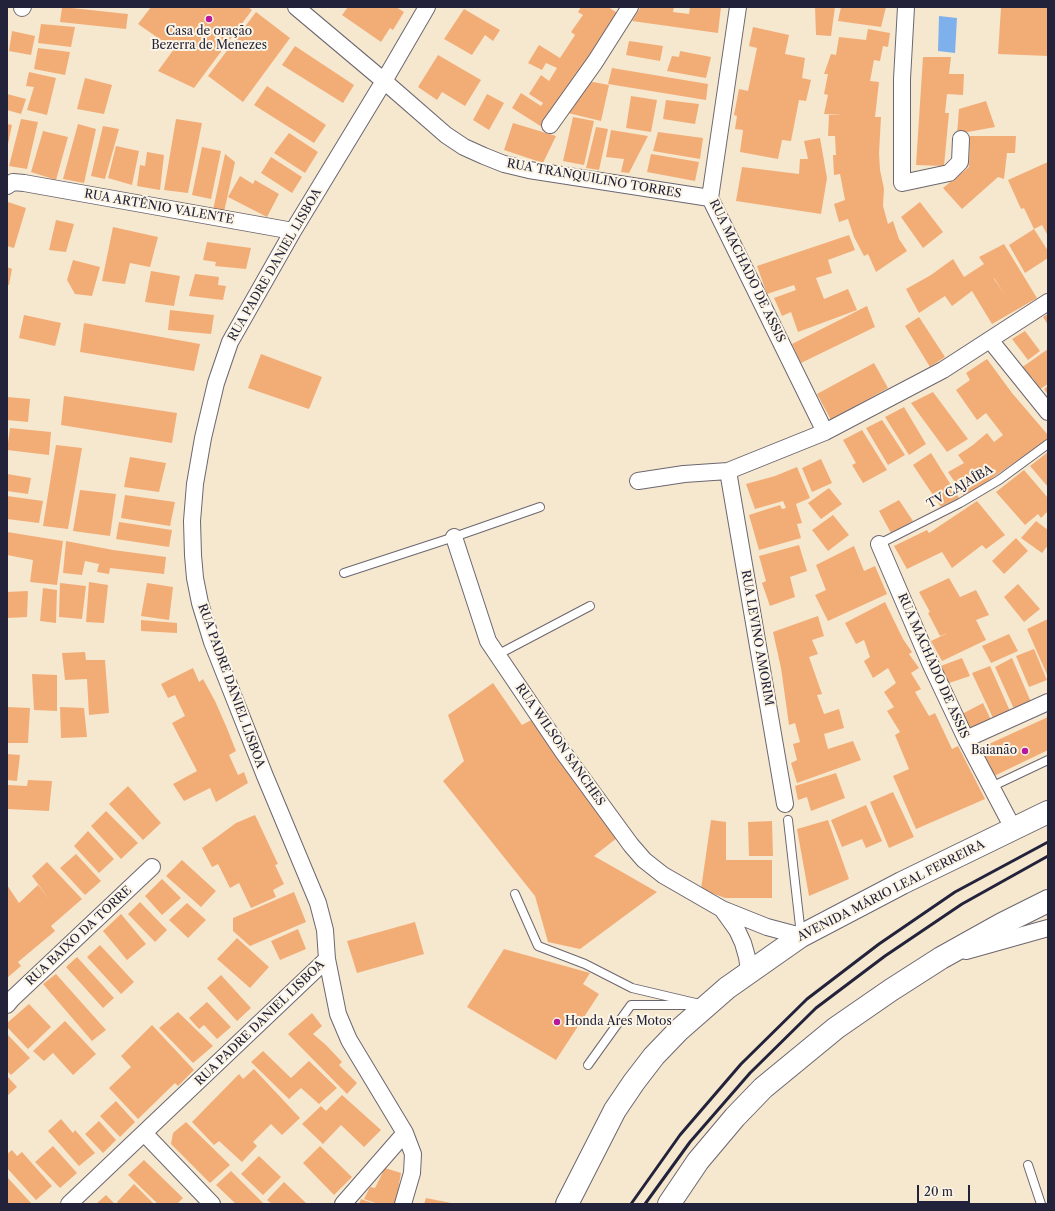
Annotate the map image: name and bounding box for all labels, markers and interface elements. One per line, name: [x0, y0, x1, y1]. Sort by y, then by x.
marker: Casa de oração Bezerra de Menezes: [204, 14, 214, 24]
place label: Casa de oração Bezerra de Menezes: [151, 25, 267, 53]
street label: RUA TRANQUILINO TORRES: [506, 157, 682, 201]
street label: RUA PADRE DANIEL LISBOA: [225, 186, 325, 344]
street label: RUA ARTÊNIO VALENTE: [83, 187, 235, 227]
street label: RUA MACHADO DE ASSIS: [706, 197, 788, 345]
street label: TV CAJAÍBA: [925, 462, 995, 512]
street label: RUA LEVINO AMORIM: [738, 569, 776, 707]
street label: RUA MACHADO DE ASSIS: [894, 591, 972, 741]
street label: RUA PADRE DANIEL LISBOA: [194, 602, 268, 770]
street label: RUA WILSON SANCHES: [512, 681, 608, 809]
place label: Baianão: [971, 744, 1017, 758]
marker: Baianão: [1020, 746, 1030, 756]
street label: AVENIDA MÁRIO LEAL FERREIRA: [795, 837, 987, 945]
street label: RUA BAIXO DA TORRE: [23, 883, 135, 989]
street label: RUA PADRE DANIEL LISBOA: [192, 957, 328, 1089]
place label: Honda Ares Motos: [565, 1015, 672, 1029]
marker: Honda Ares Motos: [552, 1017, 562, 1027]
scale bar: [919, 1177, 972, 1203]
text: 20 m: [924, 1184, 953, 1199]

